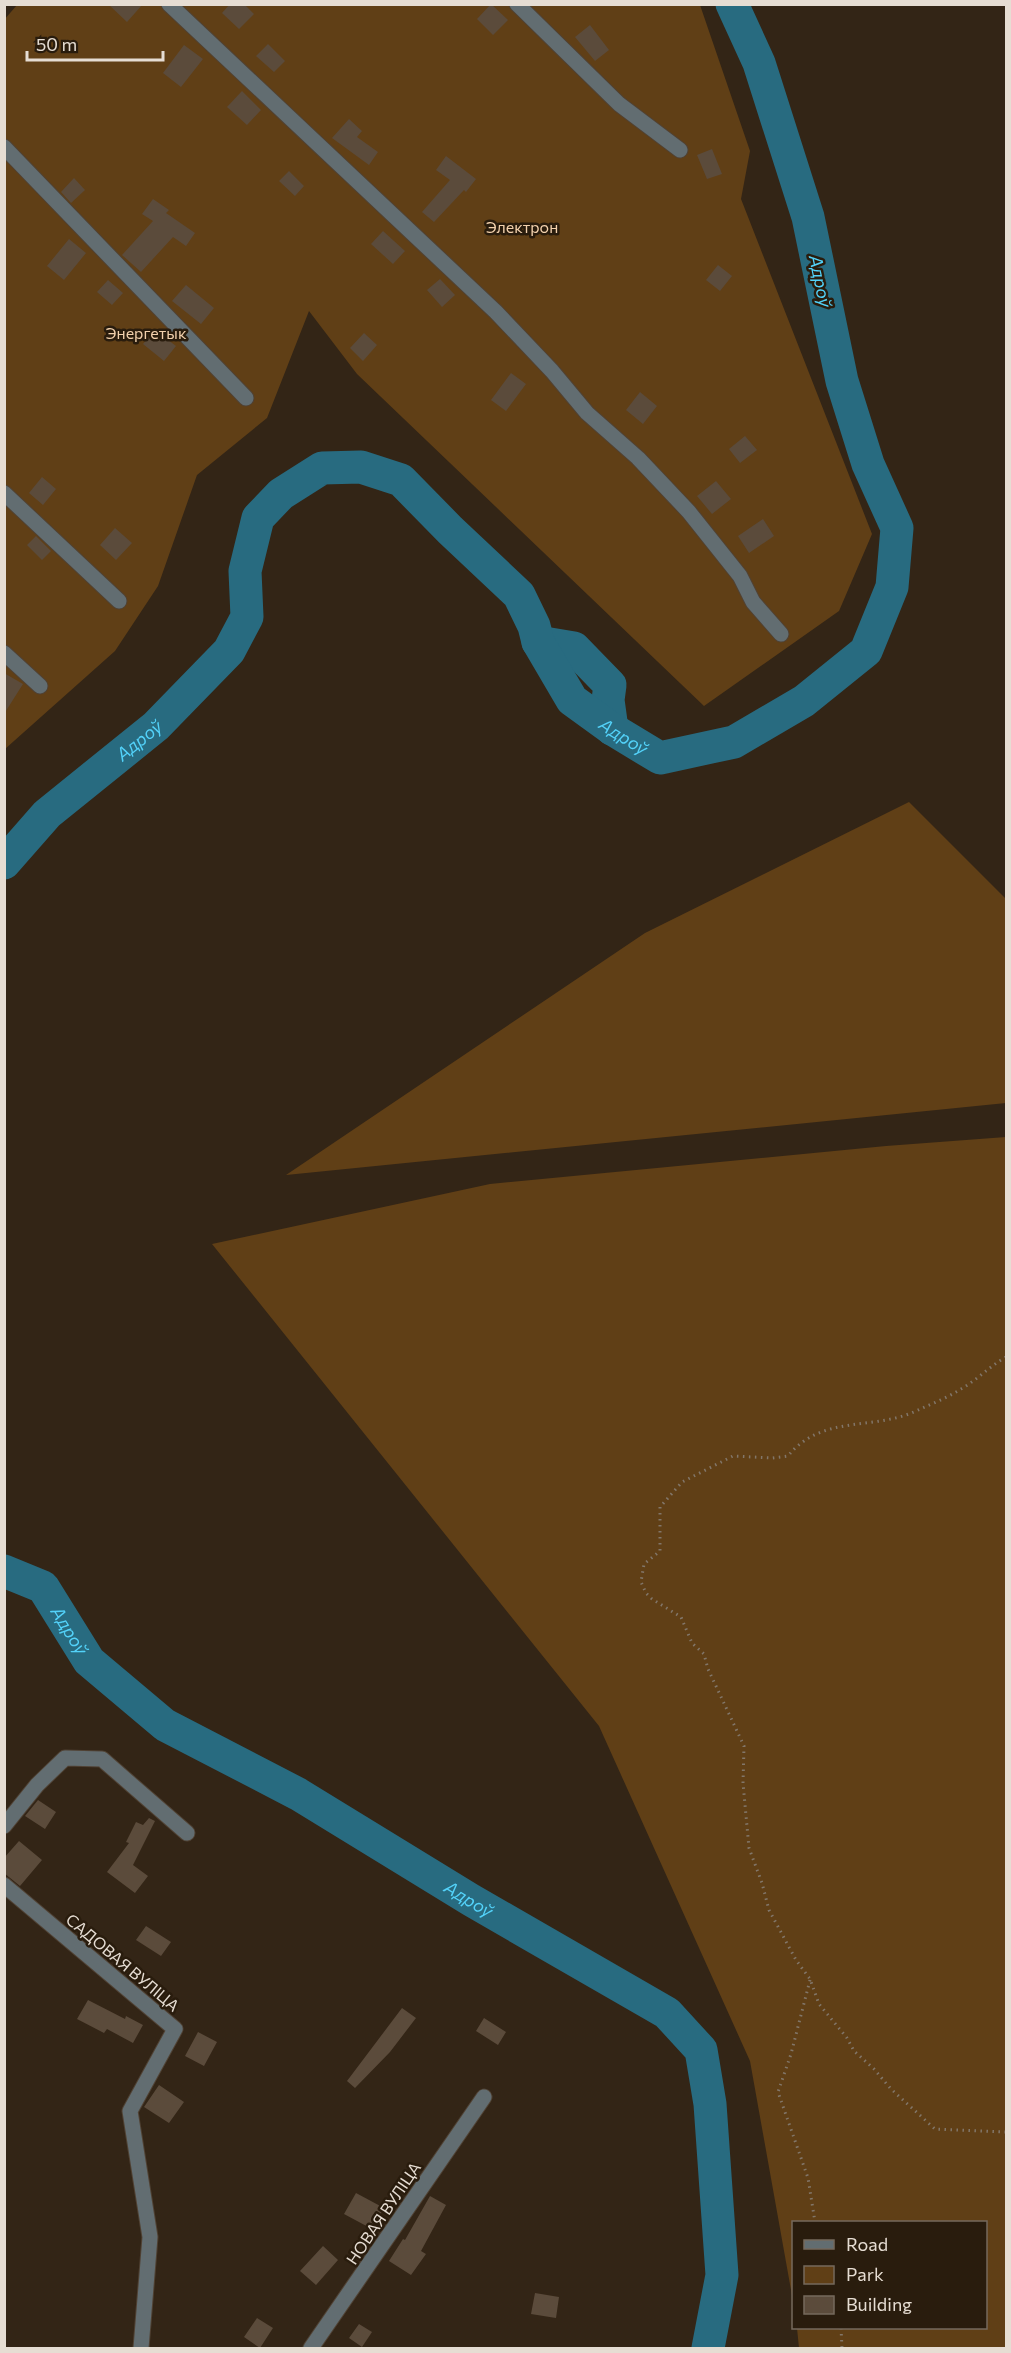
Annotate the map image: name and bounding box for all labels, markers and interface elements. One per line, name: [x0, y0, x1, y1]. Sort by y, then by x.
scale bar: [27, 24, 164, 62]
text: 50 m: [36, 33, 77, 55]
park label: Электрон: [486, 217, 558, 236]
water label: Адроў: [805, 252, 837, 310]
park label: Энергетык: [106, 323, 187, 342]
water label: Адроў: [594, 712, 653, 760]
water label: Адроў: [110, 714, 167, 766]
water label: Адроў: [46, 1601, 94, 1659]
water label: Адроў: [440, 1875, 498, 1922]
street label: САДОВАЯ ВУЛІЦА: [63, 1909, 183, 2015]
street label: НОВАЯ ВУЛІЦА: [342, 2158, 424, 2268]
legend: [792, 2221, 987, 2329]
text: Road: [846, 2233, 888, 2255]
text: Park: [846, 2263, 884, 2285]
text: Building: [846, 2293, 912, 2315]

